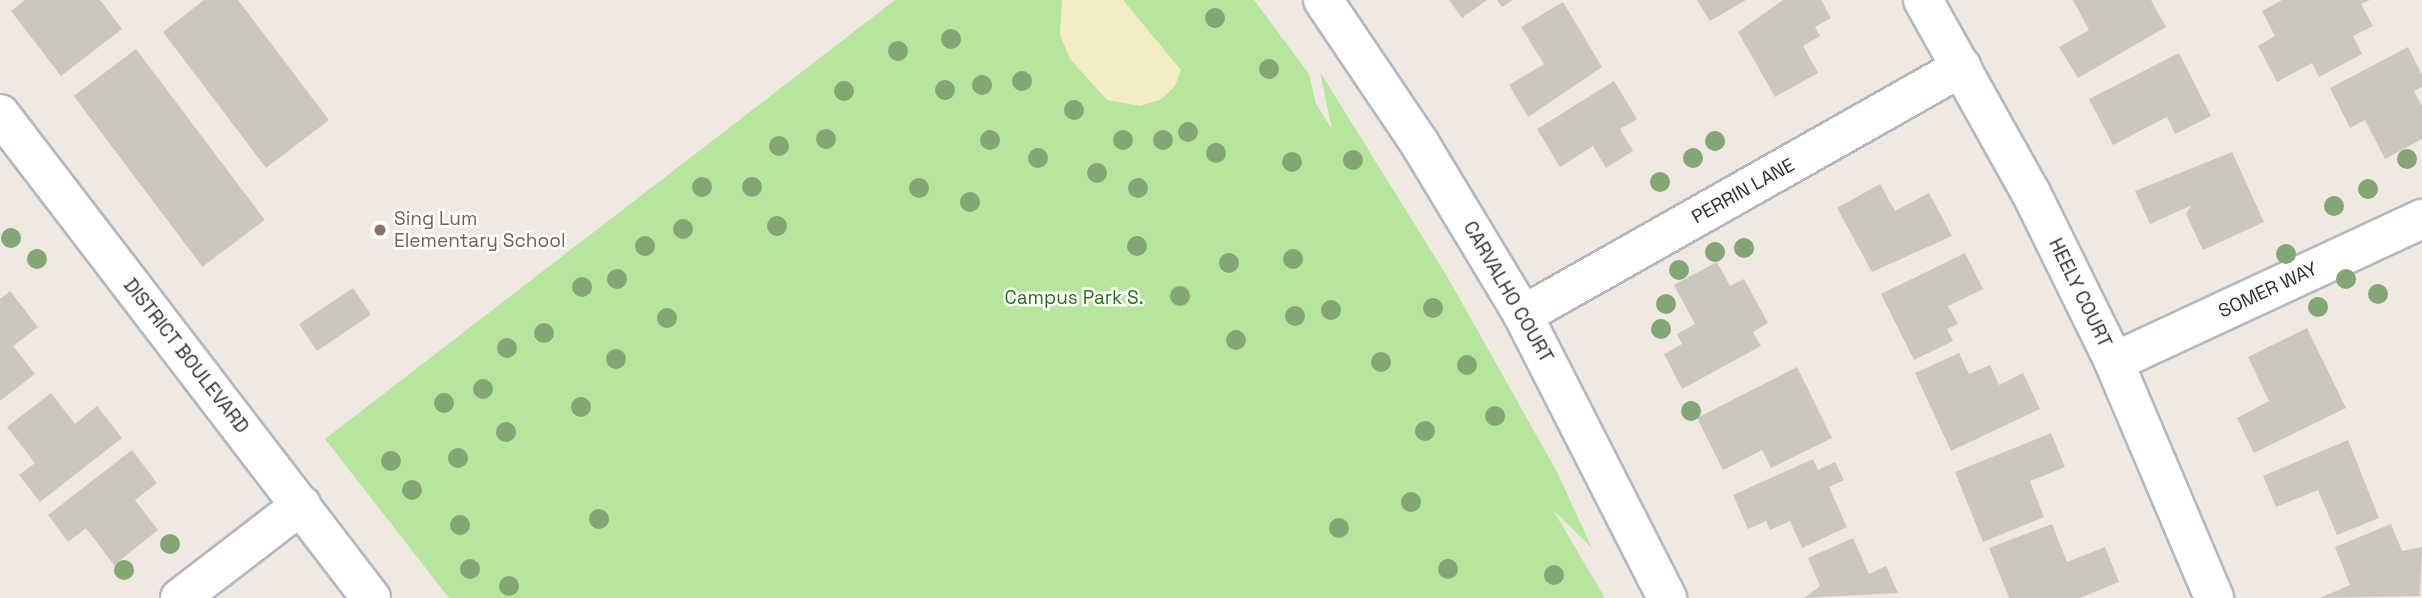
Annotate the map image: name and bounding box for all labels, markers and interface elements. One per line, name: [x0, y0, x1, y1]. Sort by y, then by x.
street label: PERRIN LANE: [1688, 153, 1798, 229]
place label: Sing Lum Elementary School: [394, 208, 566, 252]
street label: CARVALHO COURT: [1458, 217, 1558, 367]
marker: Sing Lum Elementary School: [372, 222, 388, 238]
street label: HEELY COURT: [2044, 235, 2116, 351]
street label: SOMER WAY: [2215, 257, 2321, 323]
street label: DISTRICT BOULEVARD: [118, 274, 254, 438]
park label: Campus Park S.: [1004, 287, 1144, 309]

